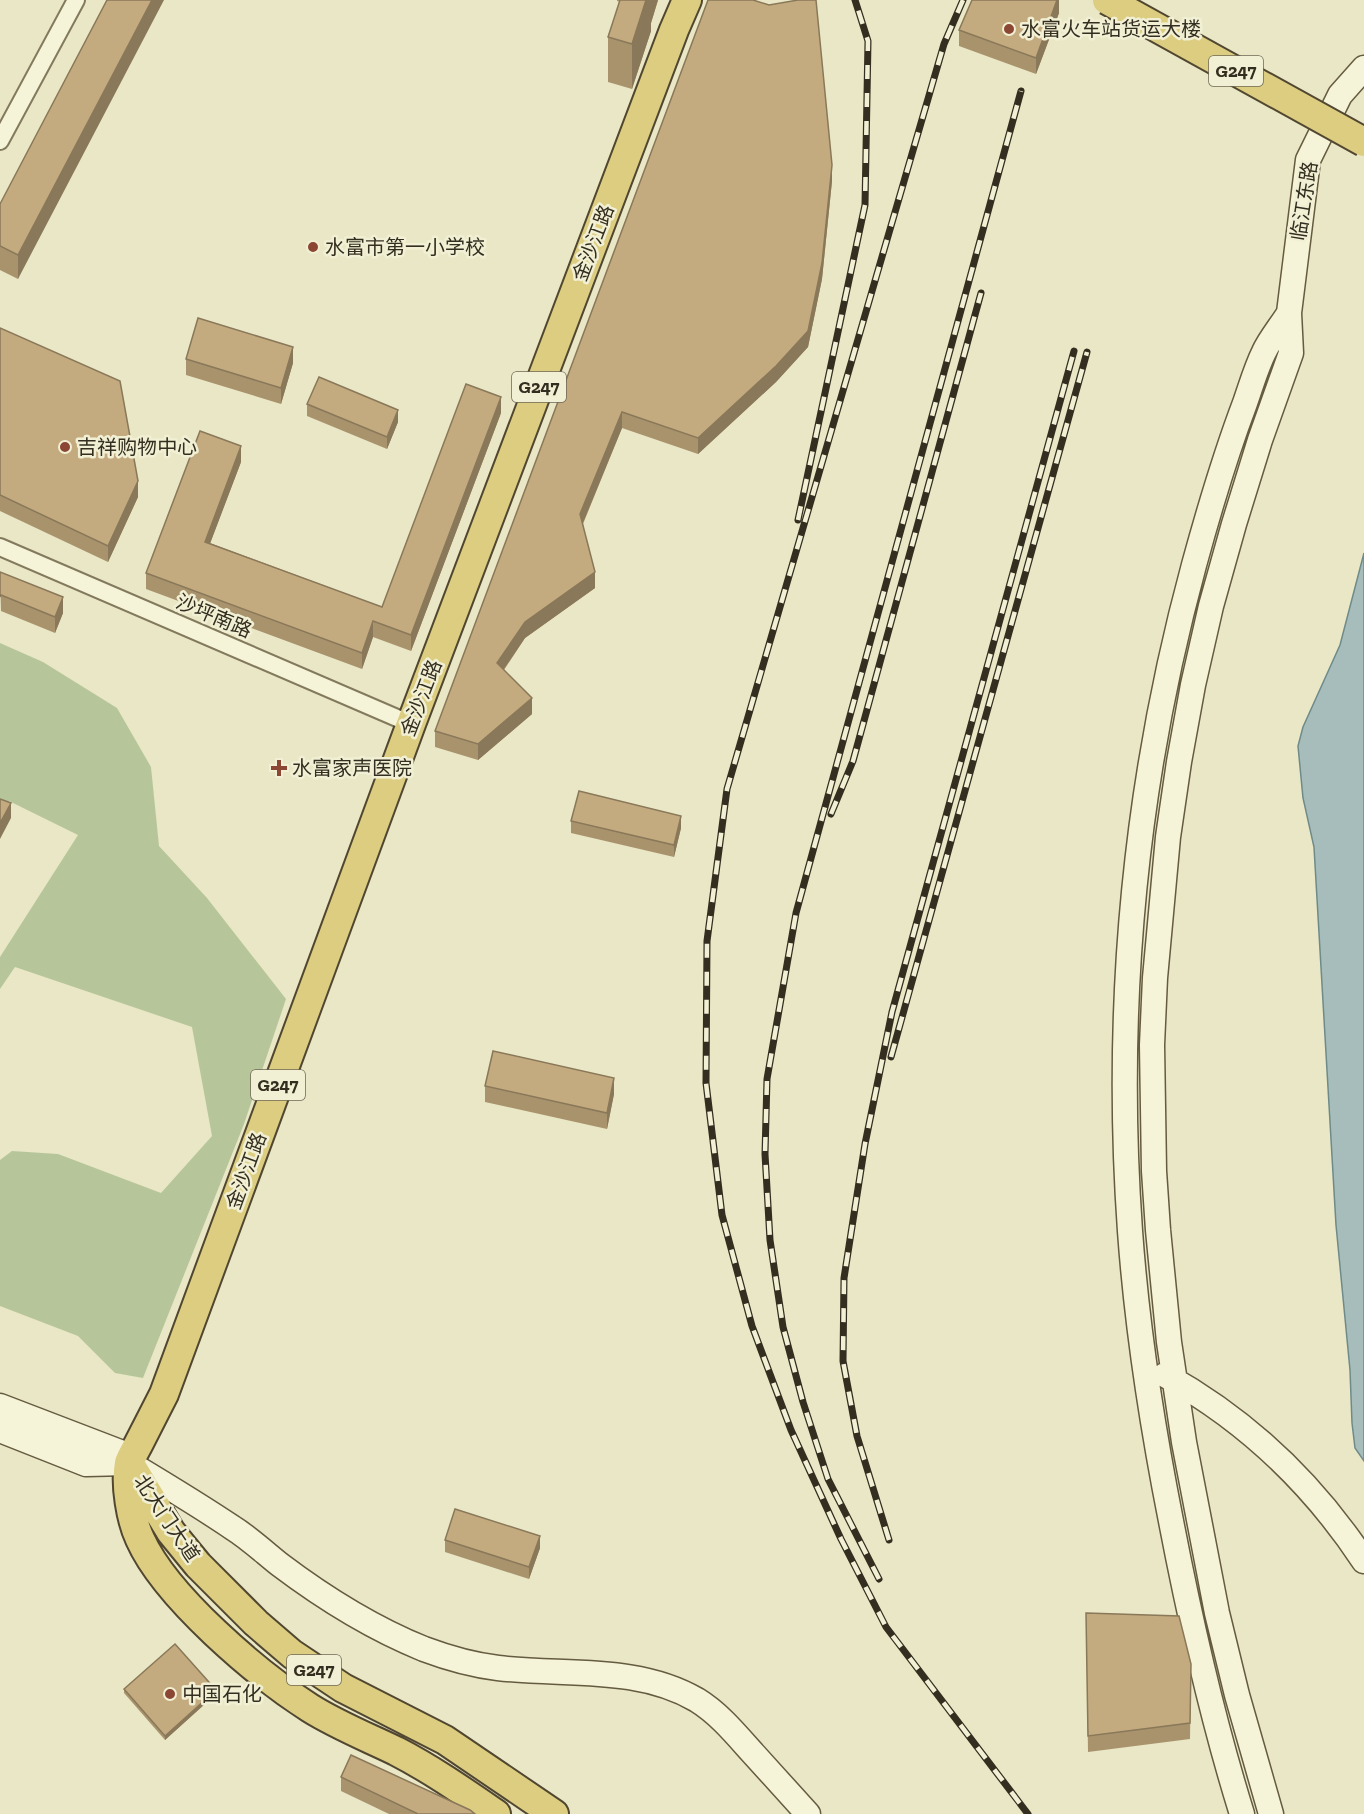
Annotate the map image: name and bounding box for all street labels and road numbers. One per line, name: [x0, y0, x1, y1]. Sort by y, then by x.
road number: G247: [1209, 56, 1263, 86]
street label: 临江东路: [1286, 160, 1322, 242]
street label: 金沙江路: [567, 201, 619, 285]
road number: G247: [512, 372, 566, 402]
street label: 沙坪南路: [172, 589, 256, 643]
street label: 金沙江路: [395, 656, 447, 740]
road number: G247: [251, 1070, 305, 1100]
street label: 金沙江路: [221, 1129, 271, 1213]
street label: 北大门大道: [129, 1470, 205, 1566]
road number: G247: [287, 1655, 341, 1685]

